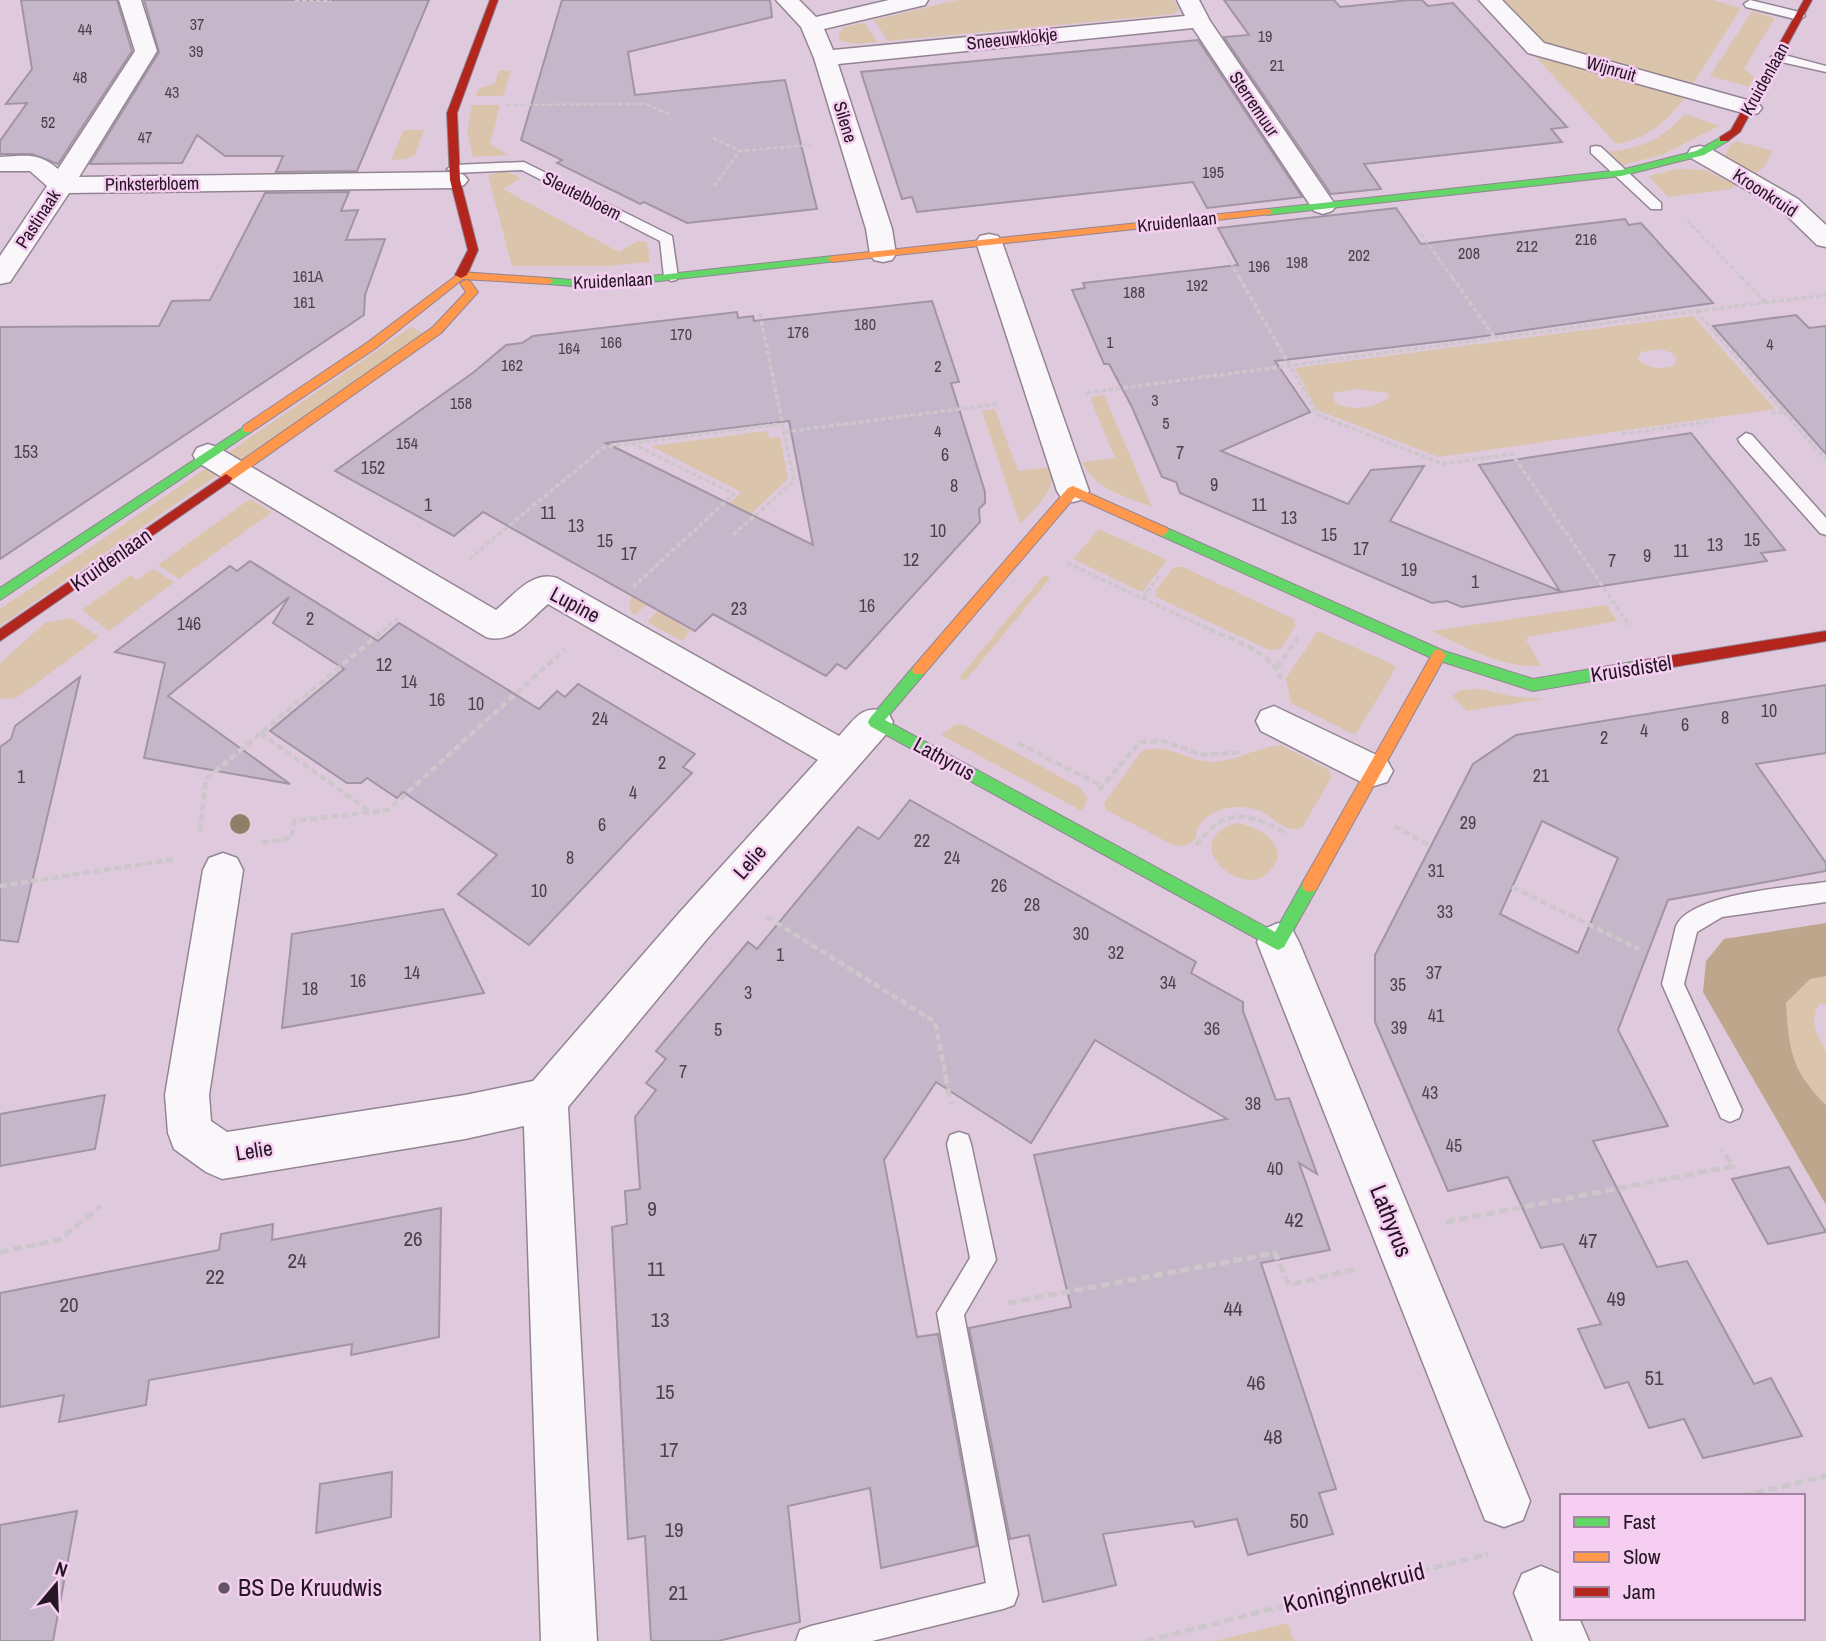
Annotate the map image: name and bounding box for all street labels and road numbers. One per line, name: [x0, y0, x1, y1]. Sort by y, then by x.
street label: Sneeuwklokje: [965, 21, 1059, 56]
street label: Kruidenlaan: [1734, 38, 1795, 120]
street label: Wijnruit: [1583, 49, 1639, 88]
street label: Sterremuur: [1223, 66, 1285, 141]
street label: Silene: [827, 98, 864, 146]
street label: Kroonkruid: [1728, 162, 1802, 223]
street label: Sleutelbloem: [539, 165, 626, 226]
street label: Pinksterbloem: [105, 170, 199, 197]
street label: Pastinaak: [9, 184, 66, 253]
street label: Kruidenlaan: [1136, 205, 1218, 238]
street label: Kruidenlaan: [573, 266, 653, 295]
street label: Kruidenlaan: [64, 521, 157, 598]
street label: Lupine: [545, 579, 605, 630]
street label: Kruisdistel: [1588, 648, 1673, 689]
street label: Lathyrus: [908, 730, 980, 787]
street label: Lelie: [726, 838, 773, 885]
street label: Lelie: [233, 1133, 275, 1168]
street label: Lathyrus: [1363, 1180, 1421, 1262]
street label: Koninginnekruid: [1280, 1554, 1428, 1620]

